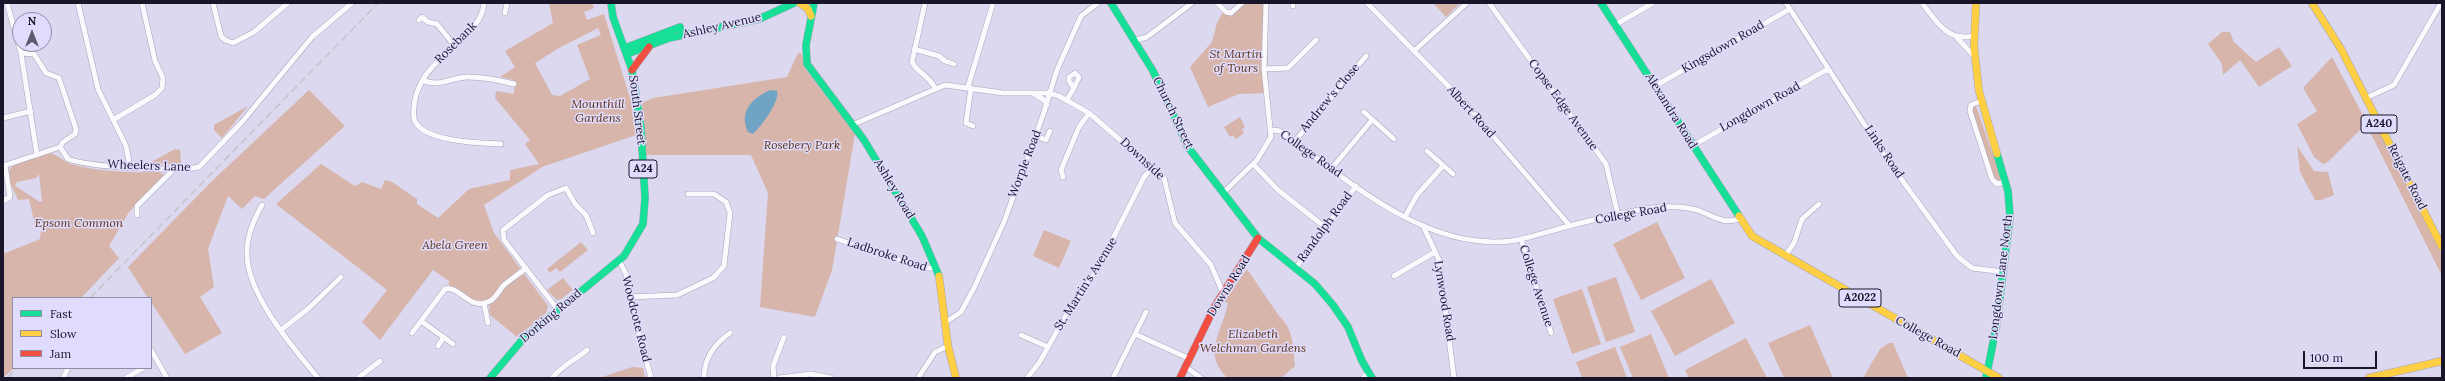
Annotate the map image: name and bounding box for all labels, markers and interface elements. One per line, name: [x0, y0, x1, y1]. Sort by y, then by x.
street label: Ashley Avenue: [681, 10, 763, 42]
north arrow: [12, 12, 52, 52]
text: N: [28, 14, 36, 28]
street label: Kingsdown Road: [1679, 18, 1767, 76]
street label: Rosebank: [432, 19, 480, 67]
park label: St Martin of Tours: [1210, 48, 1262, 76]
street label: Copse Edge Avenue: [1525, 57, 1601, 153]
street label: Andrew's Close: [1297, 61, 1363, 135]
street label: Alexandra Road: [1642, 70, 1700, 152]
street label: South Street: [626, 74, 648, 146]
street label: Church Street: [1149, 75, 1197, 151]
street label: Longdown Road: [1717, 79, 1803, 135]
street label: Albert Road: [1444, 83, 1498, 141]
park label: Mounthill Gardens: [571, 98, 625, 126]
road number: A240: [2361, 115, 2397, 133]
street label: Links Road: [1861, 123, 1907, 181]
street label: College Road: [1277, 127, 1345, 181]
street label: Worple Road: [1005, 128, 1045, 200]
street label: Downside: [1117, 135, 1167, 183]
park label: Rosebery Park: [764, 139, 840, 153]
street label: Reigate Road: [2384, 142, 2430, 212]
street label: Ashley Road: [870, 156, 918, 222]
street label: Wheelers Lane: [107, 157, 191, 175]
road number: A24: [629, 160, 657, 178]
street label: Randolph Road: [1295, 189, 1355, 265]
street label: College Road: [1594, 201, 1668, 227]
street label: Longdown Lane North: [1986, 214, 2016, 340]
park label: Epsom Common: [35, 217, 123, 231]
street label: Ladbroke Road: [845, 235, 929, 275]
street label: St. Martin's Avenue: [1052, 235, 1120, 333]
park label: Abela Green: [422, 239, 488, 253]
street label: College Avenue: [1516, 243, 1556, 329]
street label: Downs Road: [1205, 253, 1253, 319]
street label: Lynwood Road: [1430, 260, 1458, 342]
street label: Woodcote Road: [618, 274, 654, 364]
street label: Dorking Road: [517, 286, 585, 346]
road number: A2022: [1839, 289, 1881, 307]
legend: [12, 297, 152, 369]
text: Fast: [50, 306, 73, 321]
street label: College Road: [1893, 313, 1963, 361]
text: Slow: [50, 326, 77, 341]
park label: Elizabeth Welchman Gardens: [1200, 328, 1306, 356]
scale bar: [2305, 343, 2379, 369]
text: Jam: [50, 346, 71, 361]
text: 100 m: [2310, 350, 2343, 365]

